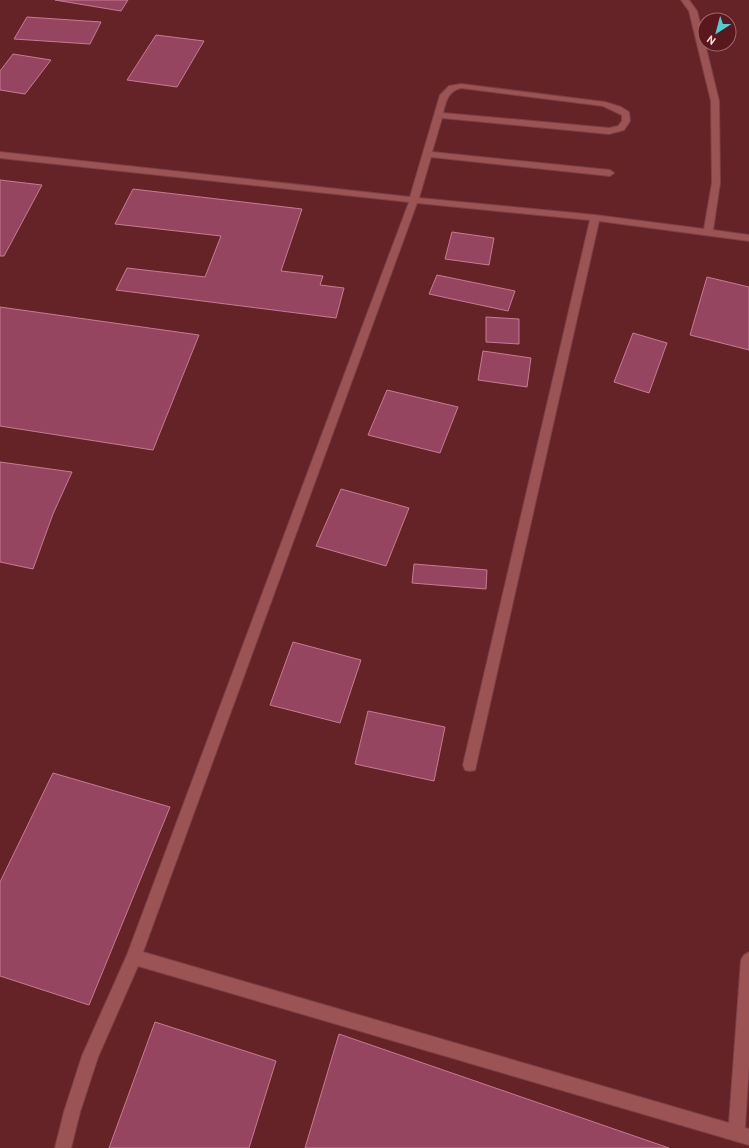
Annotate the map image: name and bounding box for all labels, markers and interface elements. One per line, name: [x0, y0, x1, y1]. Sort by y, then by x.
north arrow: [697, 12, 737, 52]
text: N: [704, 31, 719, 47]

